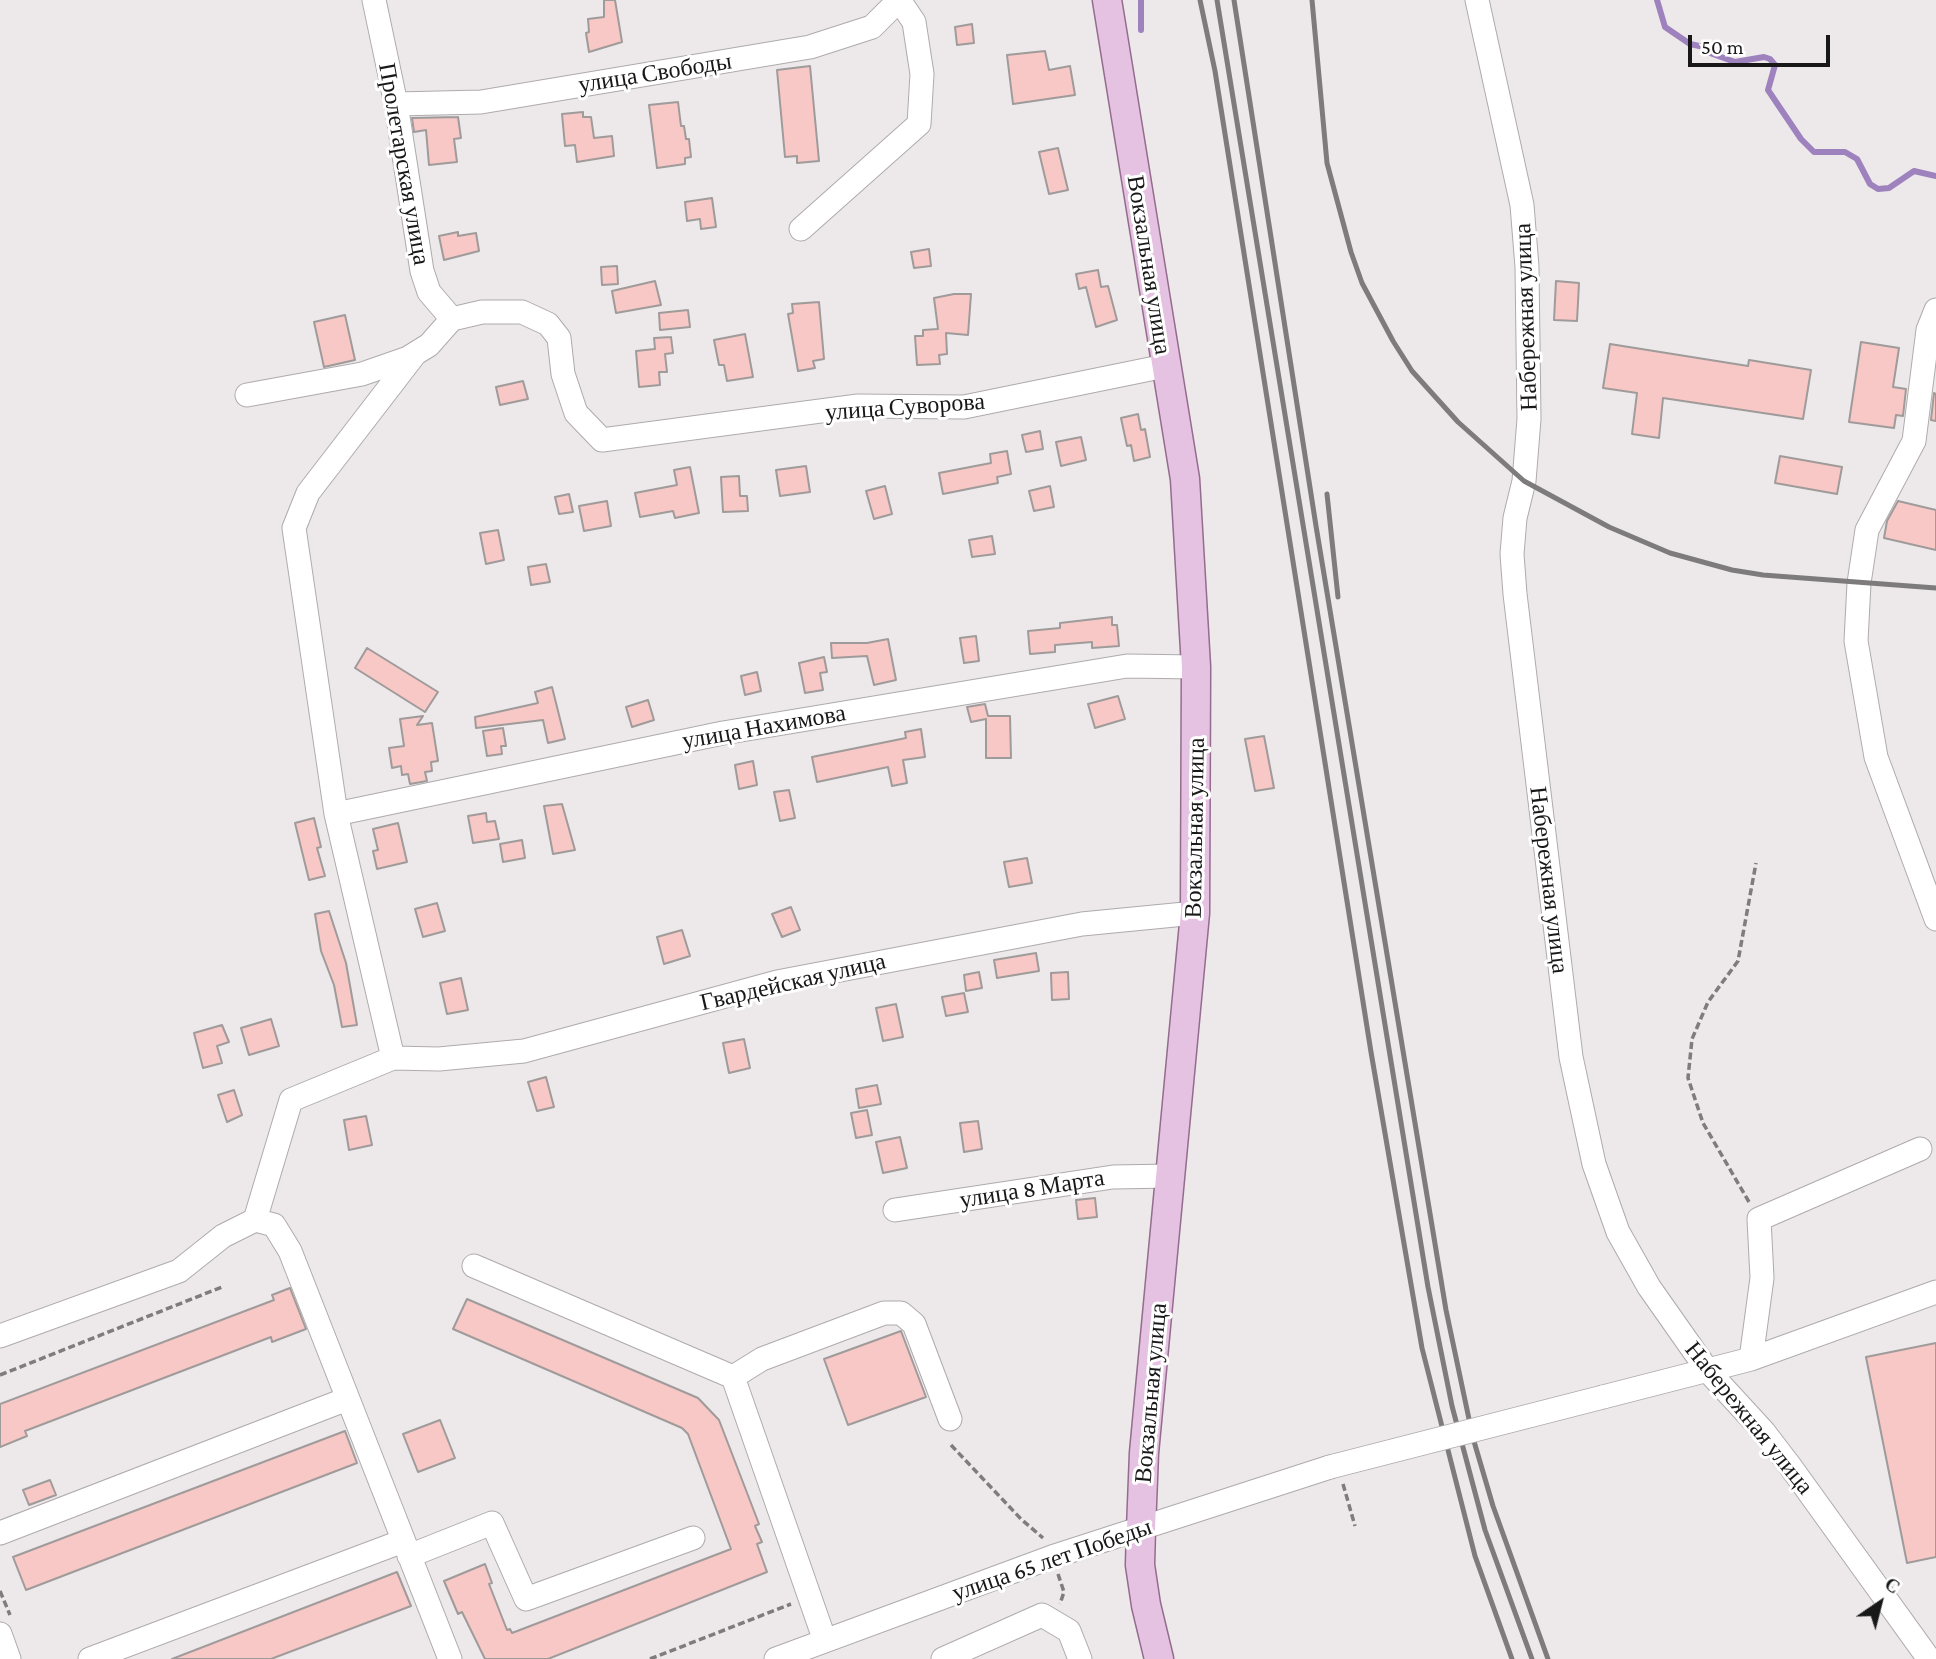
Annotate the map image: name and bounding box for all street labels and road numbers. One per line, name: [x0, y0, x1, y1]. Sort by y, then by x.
street label: улица Свободы: [576, 47, 734, 99]
street label: Пролетарская улица: [372, 61, 436, 267]
street label: Вокзальная улица: [1121, 173, 1177, 357]
street label: Набережная улица: [1508, 223, 1544, 411]
street label: улица Суворова: [824, 387, 986, 427]
street label: улица Нахимова: [680, 698, 848, 756]
street label: Вокзальная улица: [1179, 737, 1211, 919]
street label: Набережная улица: [1523, 785, 1575, 975]
street label: Гвардейская улица: [697, 947, 889, 1017]
street label: улица 8 Марта: [958, 1163, 1106, 1215]
street label: Вокзальная улица: [1129, 1302, 1173, 1484]
street label: Набережная улица: [1679, 1336, 1819, 1500]
street label: улица 65 лет Победы: [949, 1512, 1155, 1608]

